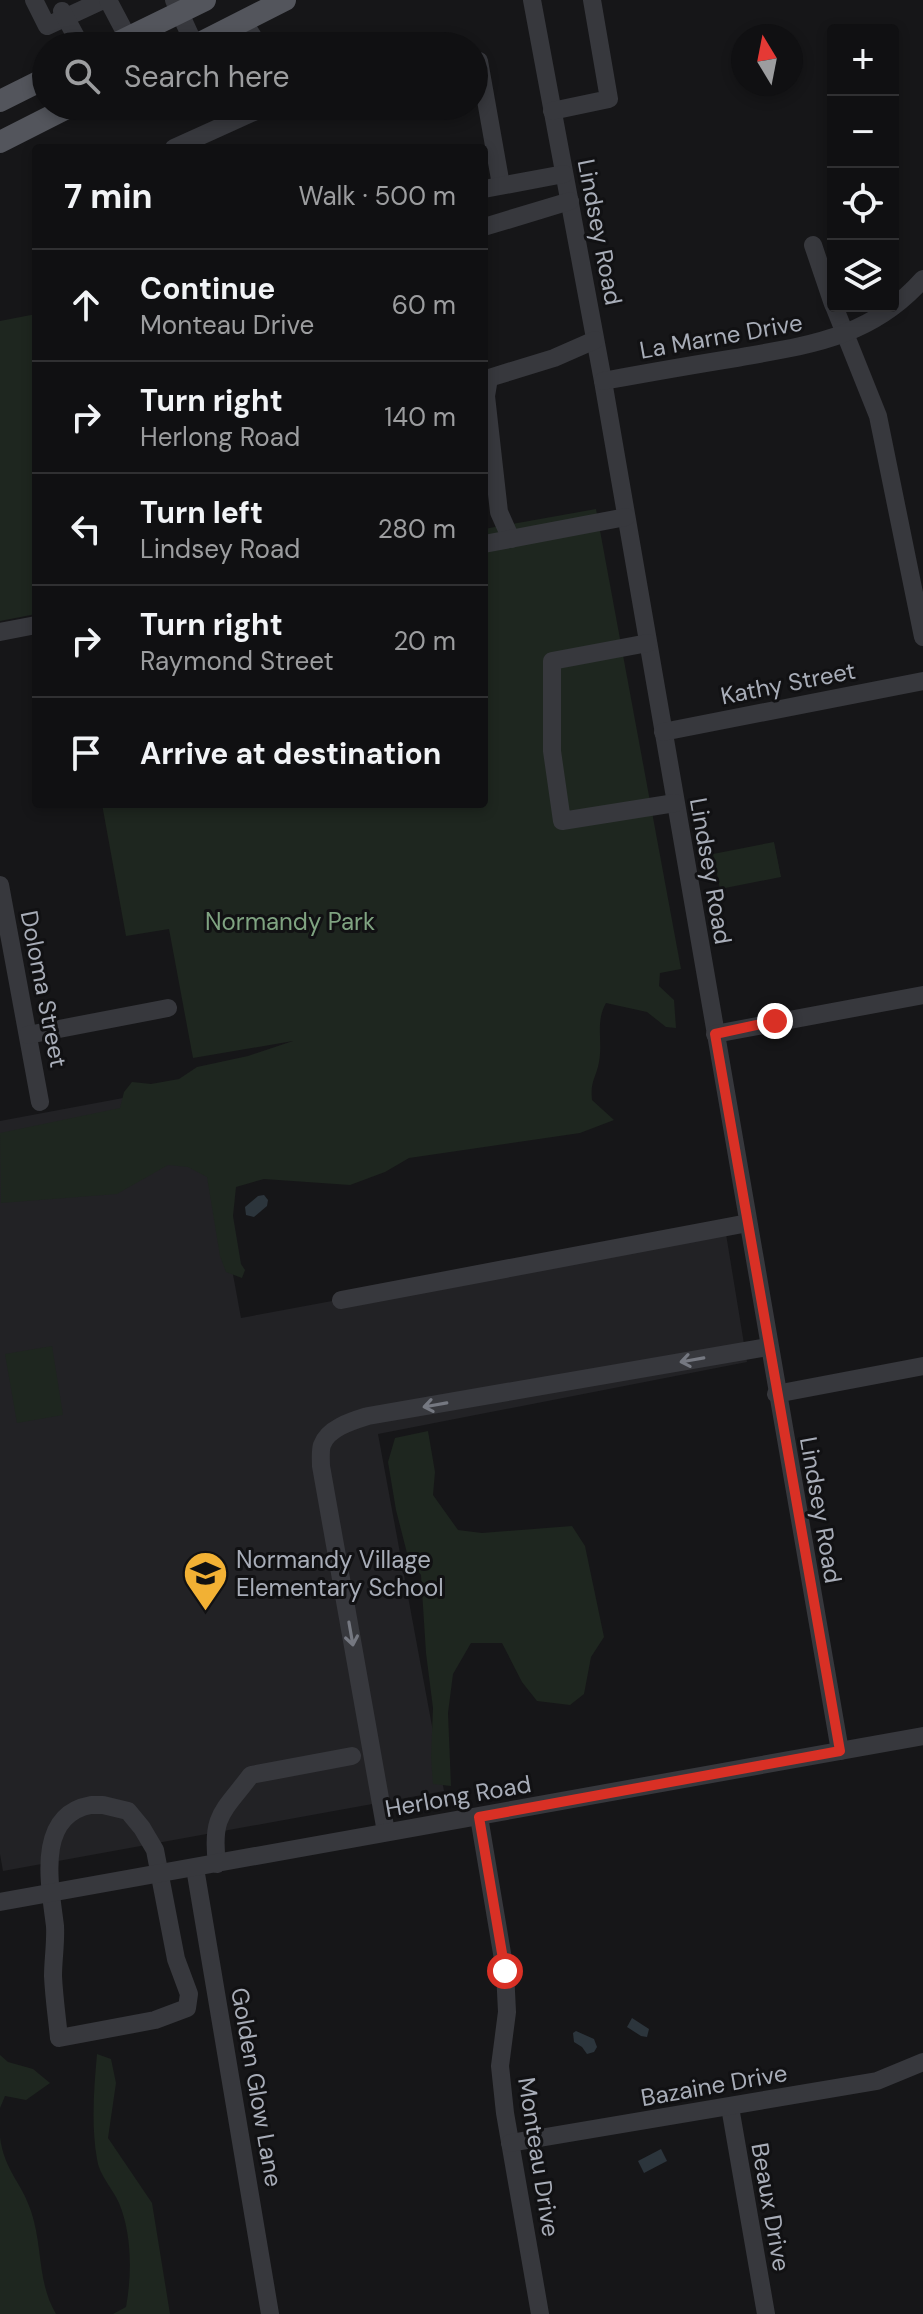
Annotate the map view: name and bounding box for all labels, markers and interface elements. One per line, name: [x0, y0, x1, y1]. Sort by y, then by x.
north arrow: [731, 24, 803, 96]
map controls: [827, 24, 899, 312]
button: +: [827, 24, 899, 96]
search box: [32, 32, 488, 120]
icon: search: [60, 54, 104, 98]
text: Search here: [124, 57, 290, 96]
button: −: [827, 96, 899, 168]
street label: Lindsey Road: [571, 156, 629, 308]
button: locate: [827, 168, 899, 240]
text: 7 min: [64, 174, 153, 219]
text: Walk · 500 m: [299, 179, 456, 213]
button: layers: [827, 240, 899, 312]
text: Continue: [140, 269, 275, 308]
icon: ahead: [64, 283, 108, 327]
text: 60 m: [392, 288, 456, 322]
street label: La Marne Drive: [637, 306, 805, 366]
text: Monteau Drive: [140, 308, 314, 342]
text: Turn right: [140, 381, 283, 420]
icon: right: [64, 395, 108, 439]
text: 140 m: [384, 400, 456, 434]
text: Herlong Road: [140, 420, 300, 454]
text: Turn left: [140, 493, 263, 532]
icon: left: [64, 507, 108, 551]
text: 280 m: [378, 512, 456, 546]
text: Lindsey Road: [140, 532, 300, 566]
text: Turn right: [140, 605, 283, 644]
icon: right: [64, 619, 108, 663]
text: 20 m: [393, 624, 456, 658]
text: Raymond Street: [140, 644, 334, 678]
street label: Kathy Street: [718, 655, 858, 711]
icon: arrive: [64, 731, 108, 775]
text: Arrive at destination: [140, 734, 441, 773]
street label: Lindsey Road: [683, 795, 739, 947]
park label: Normandy Park: [205, 906, 375, 937]
street label: Doloma Street: [14, 908, 74, 1070]
route end: [757, 1003, 793, 1039]
one-way arrow: [679, 1354, 705, 1369]
one-way arrow: [423, 1398, 449, 1413]
street label: Lindsey Road: [793, 1434, 849, 1586]
place label: Normandy Village Elementary School: [236, 1544, 444, 1603]
school or university icon: Normandy Village Elementary School: [181, 1549, 229, 1612]
one-way arrow: [344, 1620, 359, 1646]
street label: Herlong Road: [382, 1768, 534, 1824]
route start: [487, 1953, 523, 1989]
street label: Golden Glow Lane: [224, 1985, 290, 2189]
street label: Bazaine Drive: [638, 2057, 790, 2113]
street label: Monteau Drive: [511, 2075, 567, 2239]
street label: Beaux Drive: [744, 2140, 798, 2274]

